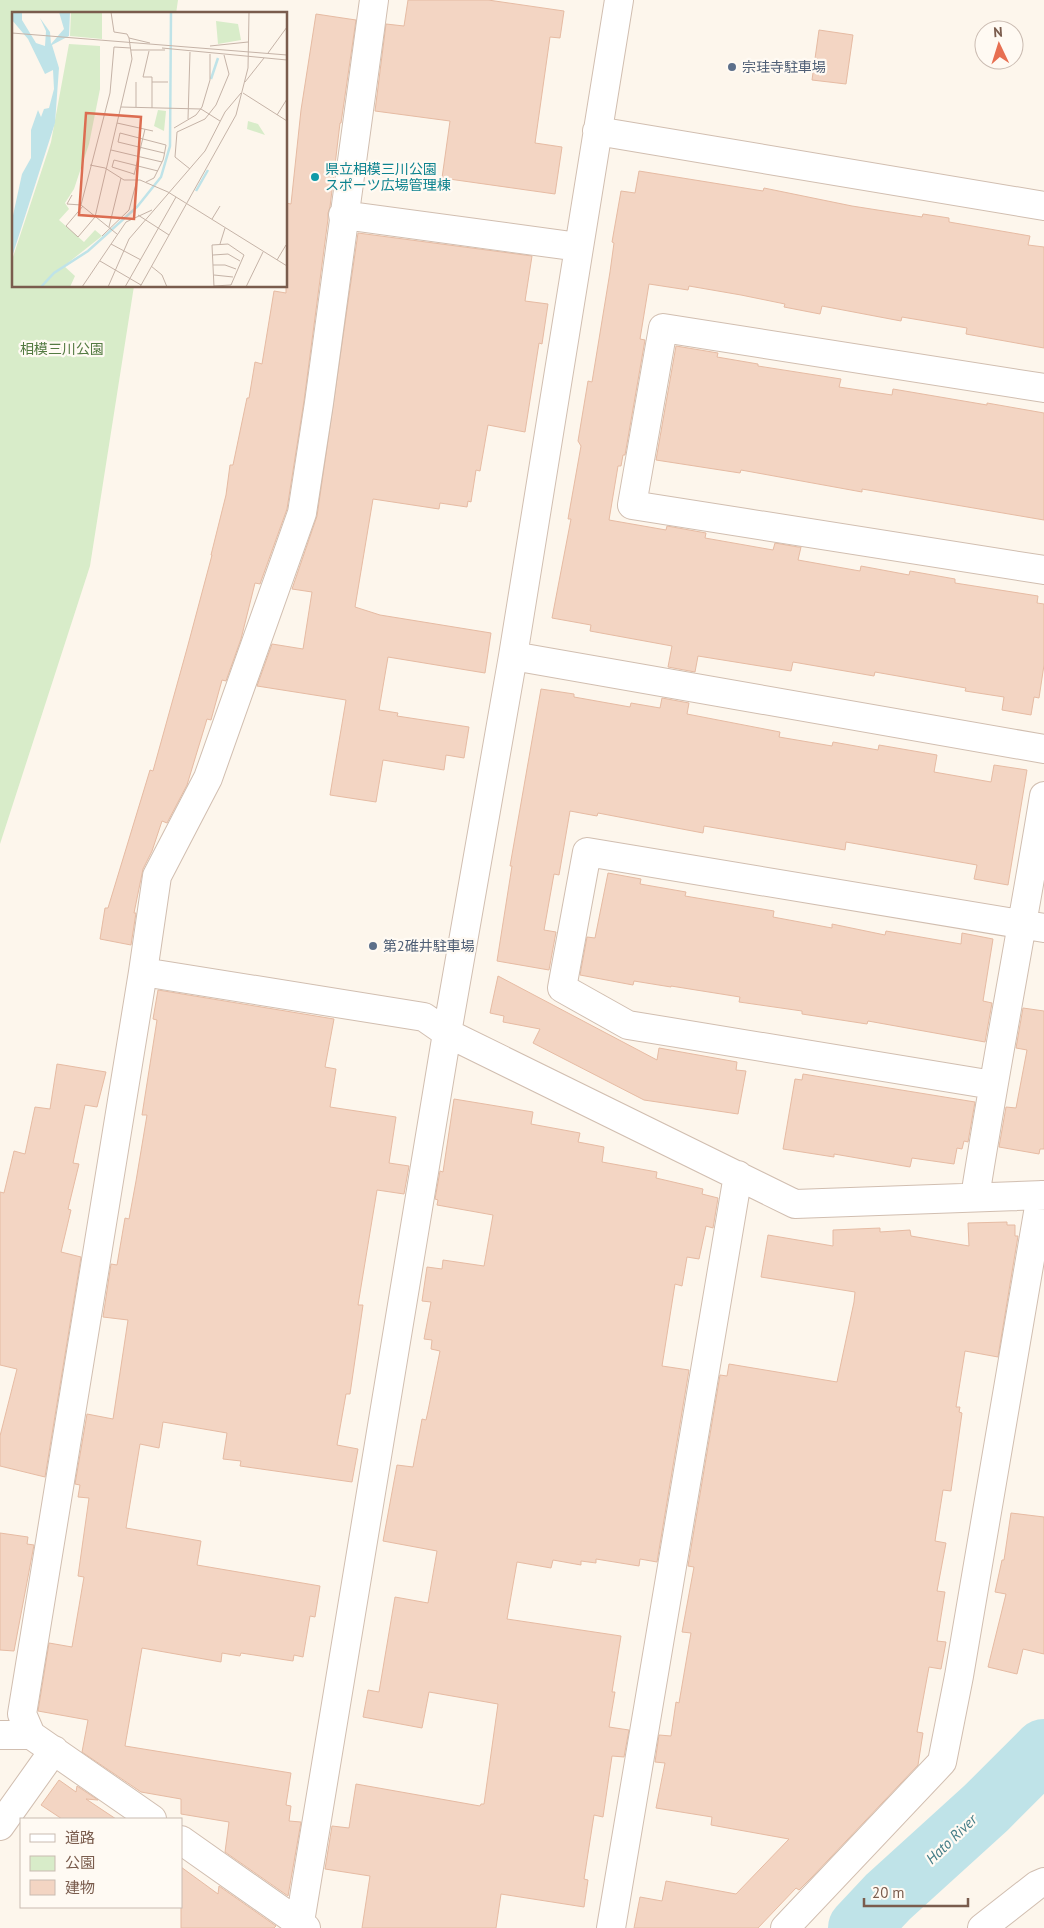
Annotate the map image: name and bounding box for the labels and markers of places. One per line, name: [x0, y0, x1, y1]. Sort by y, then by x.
place label: 宗珪寺駐車場: [742, 58, 826, 76]
marker: 宗珪寺駐車場: [726, 61, 738, 73]
place label: 県立相模三川公園 スポーツ広場管理棟: [325, 160, 451, 194]
marker: 県立相模三川公園 スポーツ広場管理棟: [309, 171, 321, 183]
place label: 第2碓井駐車場: [383, 937, 475, 955]
marker: 第2碓井駐車場: [367, 940, 379, 952]

